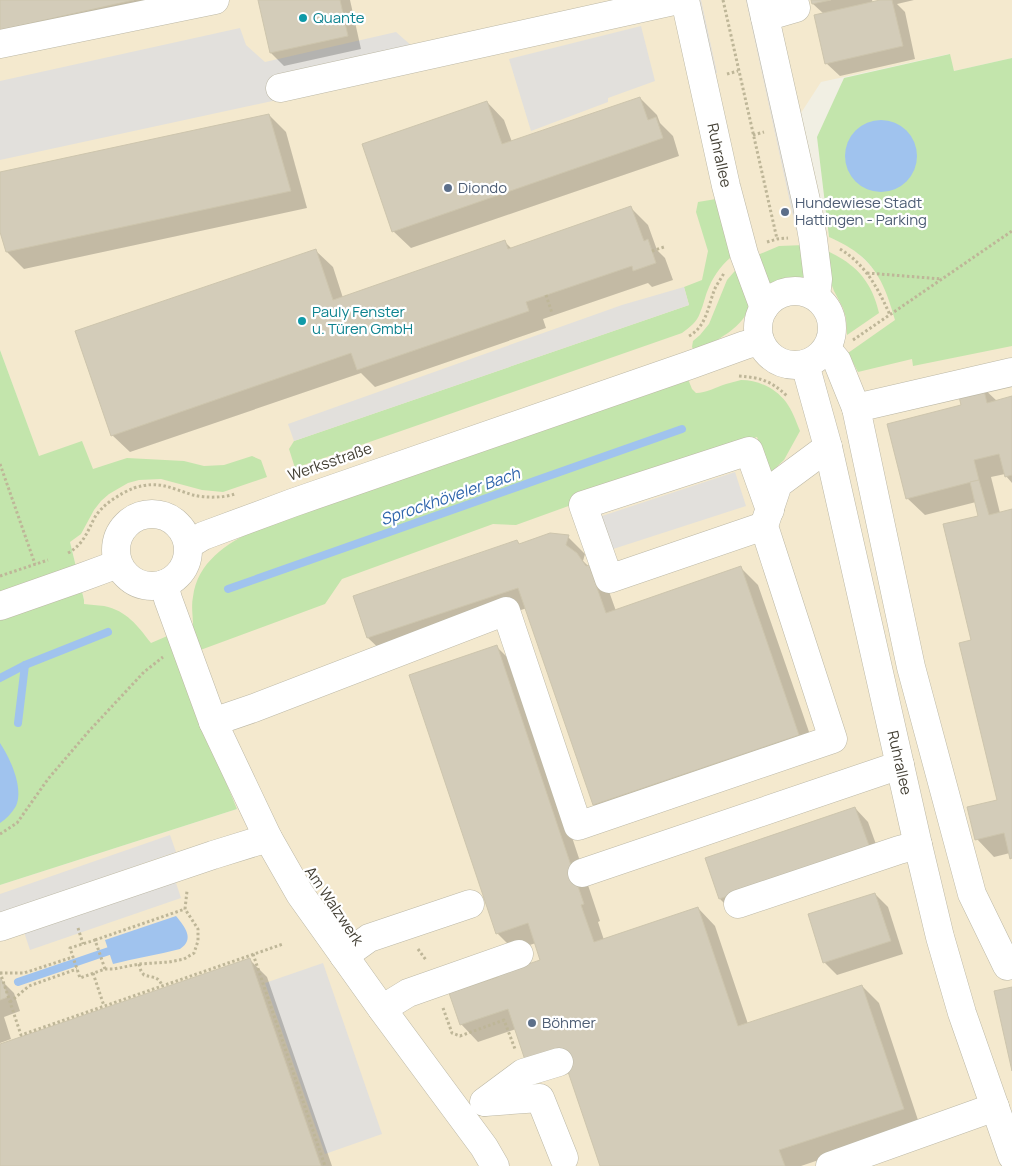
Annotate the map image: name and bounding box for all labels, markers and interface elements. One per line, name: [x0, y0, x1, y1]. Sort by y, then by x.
place label: Quante: [313, 7, 365, 28]
marker: Quante: [297, 12, 309, 24]
street label: Ruhrallee: [702, 121, 737, 190]
place label: Diondo: [458, 177, 507, 198]
marker: Diondo: [442, 182, 454, 194]
place label: Hundewiese Stadt Hattingen - Parking: [795, 192, 927, 230]
marker: Hundewiese Stadt Hattingen - Parking: [779, 206, 791, 218]
place label: Pauly Fenster u. Türen GmbH: [312, 301, 413, 339]
marker: Pauly Fenster u. Türen GmbH: [296, 315, 308, 327]
street label: Werksstraße: [285, 437, 375, 486]
water label: Sprockhöveler Bach: [377, 462, 523, 530]
street label: Ruhrallee: [882, 729, 917, 797]
street label: Am Walzwerk: [300, 862, 369, 950]
place label: Böhmer: [542, 1012, 596, 1033]
marker: Böhmer: [526, 1017, 538, 1029]

